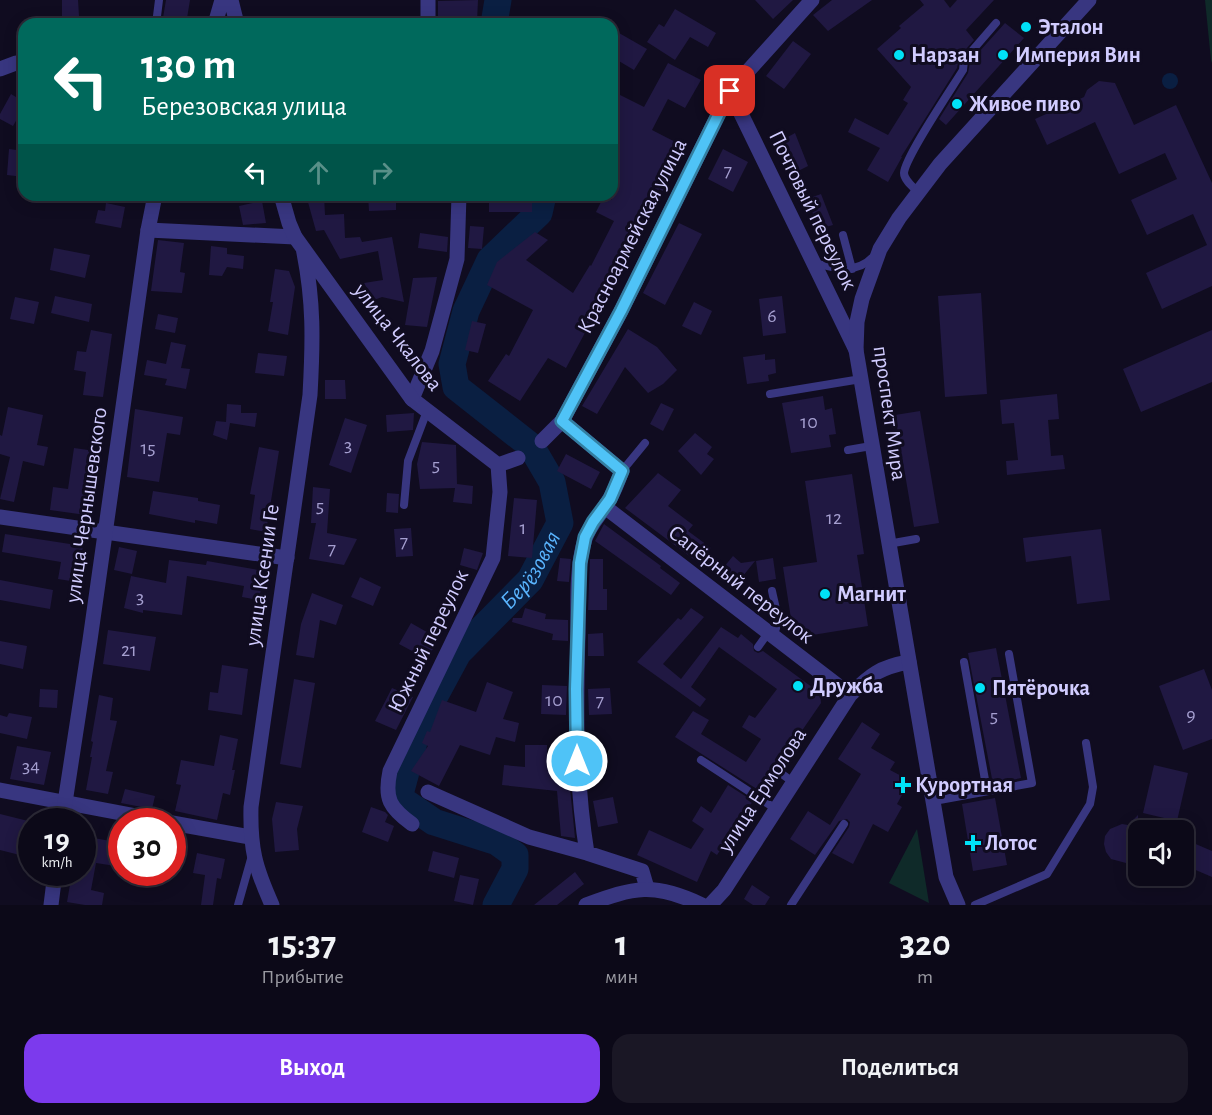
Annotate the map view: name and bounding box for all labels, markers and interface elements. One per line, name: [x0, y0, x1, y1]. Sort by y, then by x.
place label: Эталон: [1038, 16, 1104, 38]
marker: Эталон: [1019, 20, 1033, 34]
icon: left: [42, 42, 120, 120]
text: 130 m: [141, 44, 236, 86]
place label: Нарзан: [911, 44, 980, 66]
place label: Империя Вин: [1015, 44, 1141, 66]
marker: Нарзан: [892, 48, 906, 62]
marker: Империя Вин: [996, 48, 1010, 62]
pin: [704, 65, 755, 116]
icon: arrive: [713, 74, 746, 107]
text: Березовская улица: [141, 93, 347, 120]
place label: Живое пиво: [969, 93, 1081, 115]
marker: Живое пиво: [950, 97, 964, 111]
street label: Почтовый переулок: [765, 127, 861, 293]
street label: Красноармейская улица: [573, 135, 691, 337]
icon: left: [239, 156, 272, 189]
icon: ahead: [302, 156, 335, 189]
icon: right: [365, 156, 398, 189]
house number: 7: [724, 161, 732, 181]
street label: улица Чкалова: [349, 278, 447, 395]
house number: 6: [767, 306, 777, 326]
street label: проспект Мира: [870, 344, 910, 482]
street label: улица Чернышевского: [61, 406, 111, 605]
house number: 10: [800, 412, 818, 432]
house number: 3: [344, 435, 352, 455]
house number: 15: [140, 438, 156, 458]
house number: 5: [432, 455, 440, 475]
house number: 5: [316, 496, 324, 516]
street label: улица Ксении Ге: [241, 503, 283, 648]
house number: 12: [826, 508, 842, 528]
house number: 1: [520, 518, 526, 538]
street label: Сапёрный переулок: [664, 521, 818, 647]
water label: Берёзовая: [496, 527, 565, 614]
house number: 7: [400, 532, 408, 552]
house number: 7: [328, 539, 336, 559]
street label: Южный переулок: [384, 566, 472, 716]
place label: Магнит: [837, 583, 906, 605]
house number: 3: [136, 587, 144, 607]
marker: Магнит: [818, 587, 832, 601]
house number: 21: [121, 640, 137, 660]
place label: Дружба: [810, 675, 884, 698]
place label: Пятёрочка: [992, 677, 1090, 699]
marker: Дружба: [791, 679, 805, 693]
marker: Пятёрочка: [973, 681, 987, 695]
house number: 10: [545, 690, 563, 710]
house number: 7: [596, 691, 604, 711]
house number: 9: [1186, 705, 1196, 725]
house number: 5: [990, 706, 998, 726]
street label: улица Ермолова: [713, 724, 810, 857]
position arrow: [545, 729, 609, 793]
house number: 34: [22, 756, 40, 776]
place label: Курортная: [915, 774, 1013, 797]
marker: Курортная: [896, 778, 910, 792]
speed limit sign: 30: [108, 808, 186, 886]
map controls: [1128, 820, 1194, 886]
button: sound: [1128, 820, 1194, 886]
text: 19: [44, 825, 70, 855]
place label: Лотос: [985, 832, 1037, 854]
marker: Лотос: [966, 836, 980, 850]
text: km/h: [42, 855, 72, 870]
text: 15:37: [269, 926, 336, 962]
text: 1: [615, 926, 628, 962]
text: 320: [899, 926, 951, 962]
text: Прибытие: [261, 967, 344, 987]
text: мин: [605, 967, 638, 987]
text: m: [917, 967, 933, 987]
button: Выход: [24, 1034, 600, 1103]
button: Поделиться: [612, 1034, 1188, 1103]

